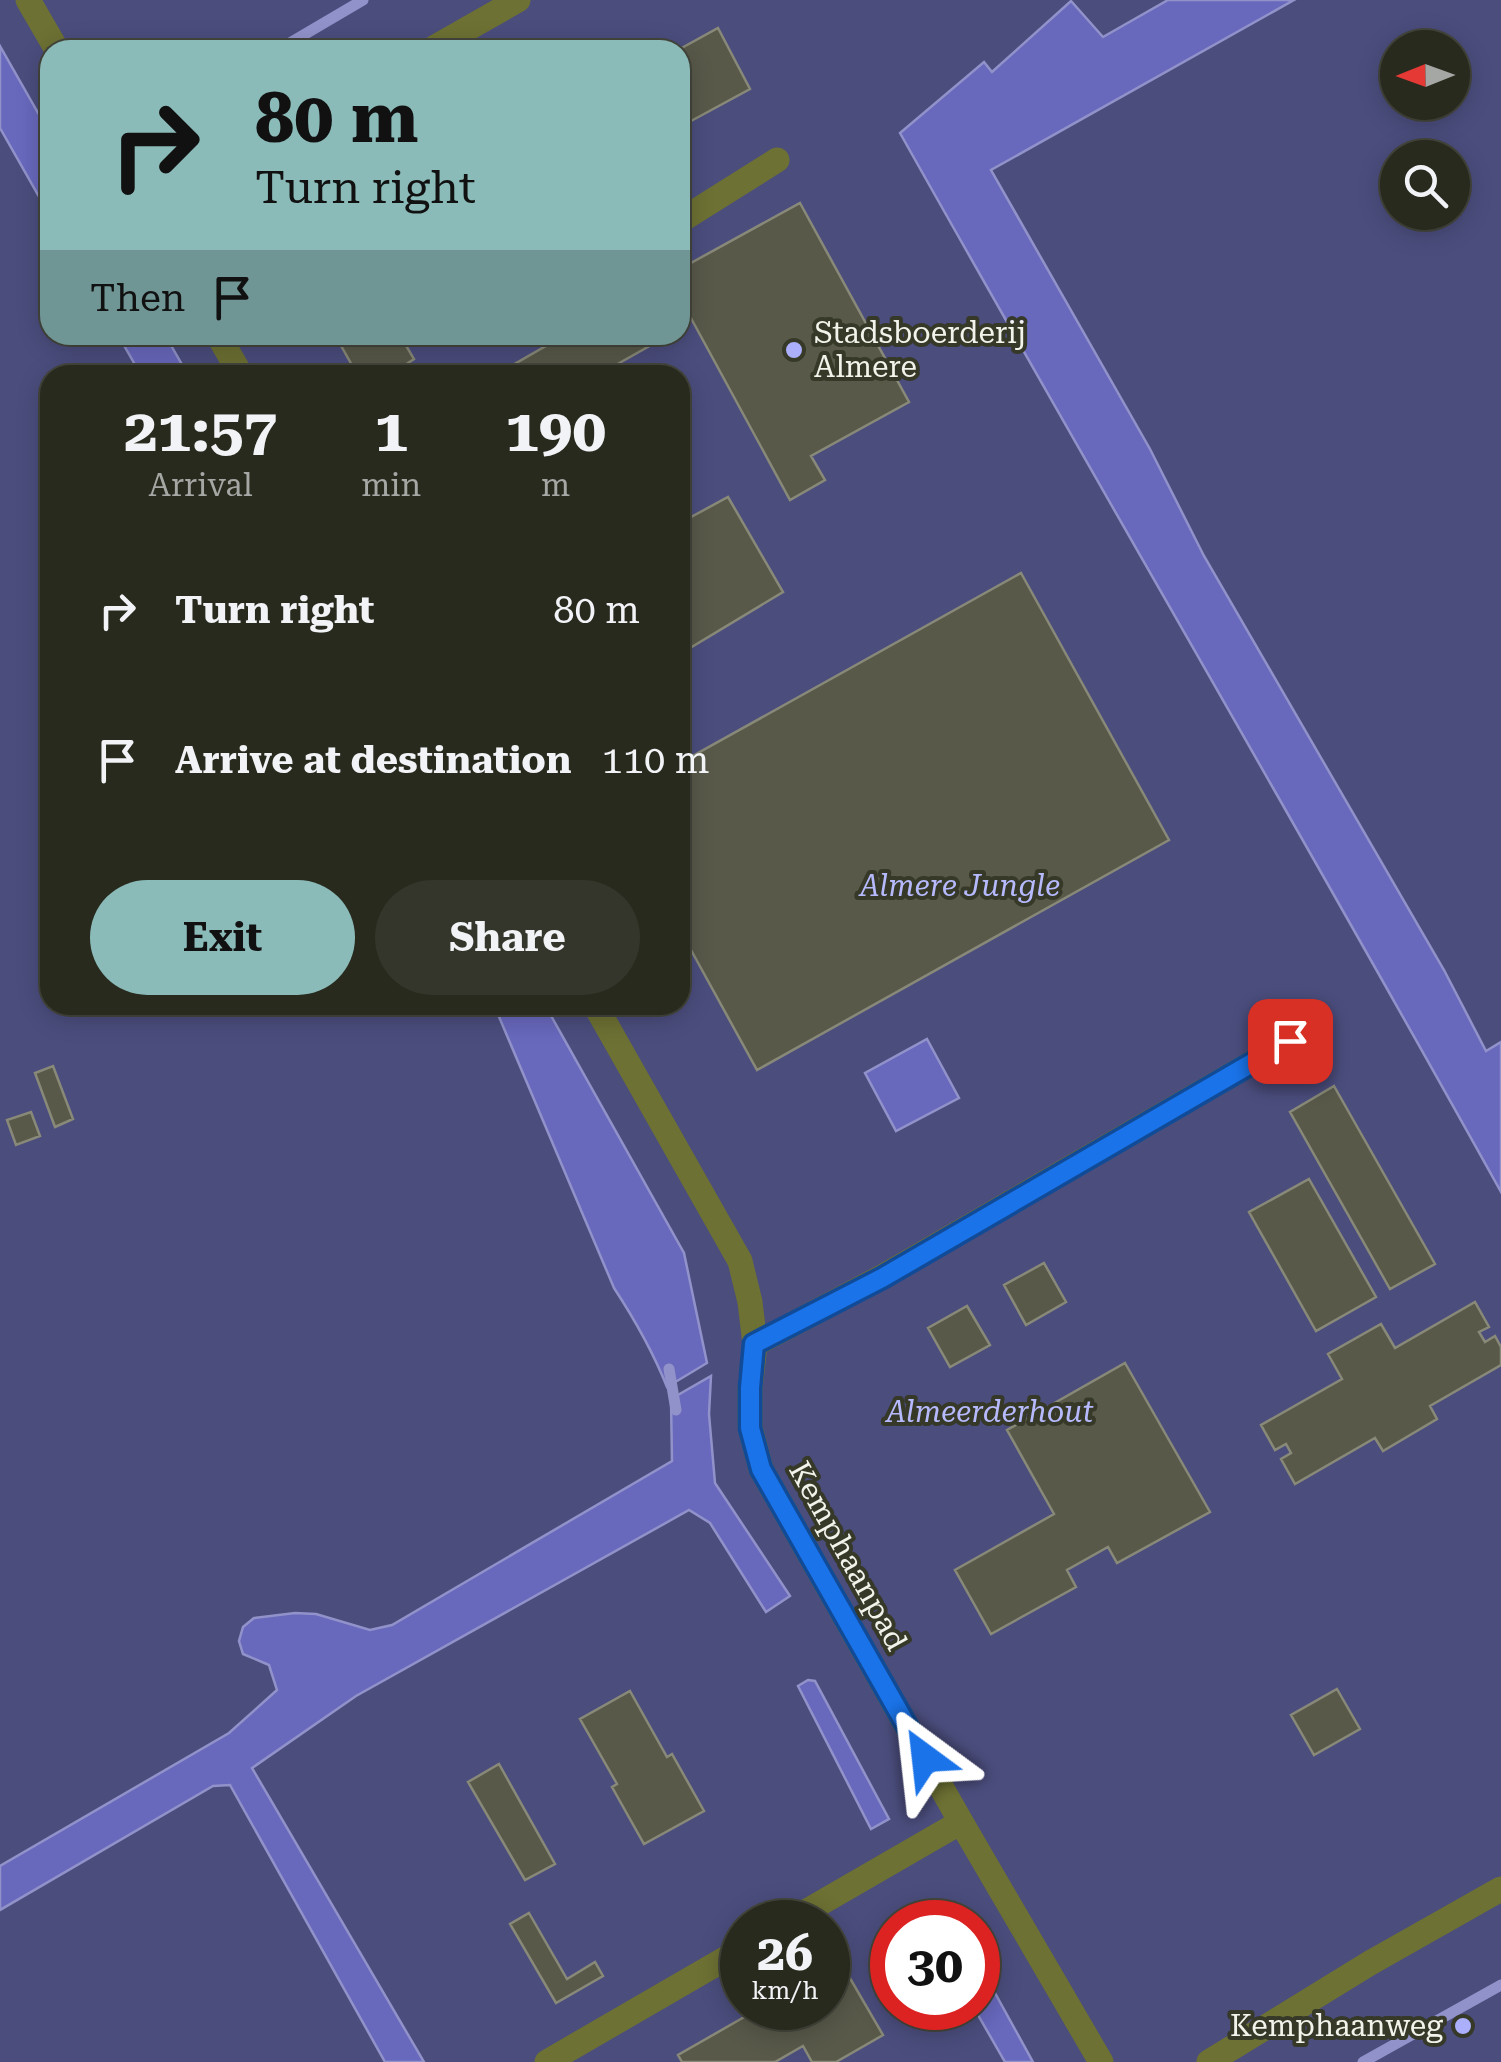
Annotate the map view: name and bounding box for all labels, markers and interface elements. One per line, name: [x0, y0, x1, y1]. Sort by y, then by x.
north arrow: [1380, 30, 1470, 120]
map controls: [1380, 30, 1470, 230]
text: 80 m: [255, 77, 419, 159]
icon: right: [90, 80, 220, 210]
button: search: [1380, 140, 1470, 230]
text: Turn right: [255, 161, 476, 214]
icon: arrive: [205, 270, 260, 325]
text: Then: [90, 276, 185, 320]
place label: Stadsboerderij Almere: [814, 315, 1026, 384]
marker: Stadsboerderij Almere: [783, 339, 805, 361]
text: 21:57: [124, 395, 277, 466]
text: 1: [374, 395, 408, 466]
text: 190: [505, 395, 606, 466]
text: Arrival: [149, 466, 253, 504]
text: min: [361, 466, 421, 504]
text: m: [541, 466, 570, 504]
icon: right: [90, 583, 145, 638]
text: Turn right: [175, 588, 374, 632]
text: 80 m: [553, 588, 640, 632]
icon: arrive: [90, 733, 145, 788]
text: Arrive at destination: [175, 738, 571, 782]
text: 110 m: [601, 738, 710, 782]
park label: Almere Jungle: [858, 868, 1060, 903]
button: Exit: [90, 880, 355, 995]
button: Share: [375, 880, 640, 995]
pin: [1248, 999, 1333, 1084]
icon: arrive: [1263, 1014, 1318, 1069]
park label: Almeerderhout: [884, 1394, 1094, 1429]
street label: Kemphaanpad: [782, 1455, 915, 1656]
position arrow: [873, 1706, 977, 1810]
speed limit sign: 30: [870, 1900, 1000, 2030]
text: 26: [757, 1924, 813, 1982]
text: km/h: [752, 1976, 818, 2005]
place label: Kemphaanweg: [1230, 2008, 1443, 2043]
marker: Kemphaanweg: [1452, 2015, 1474, 2037]

